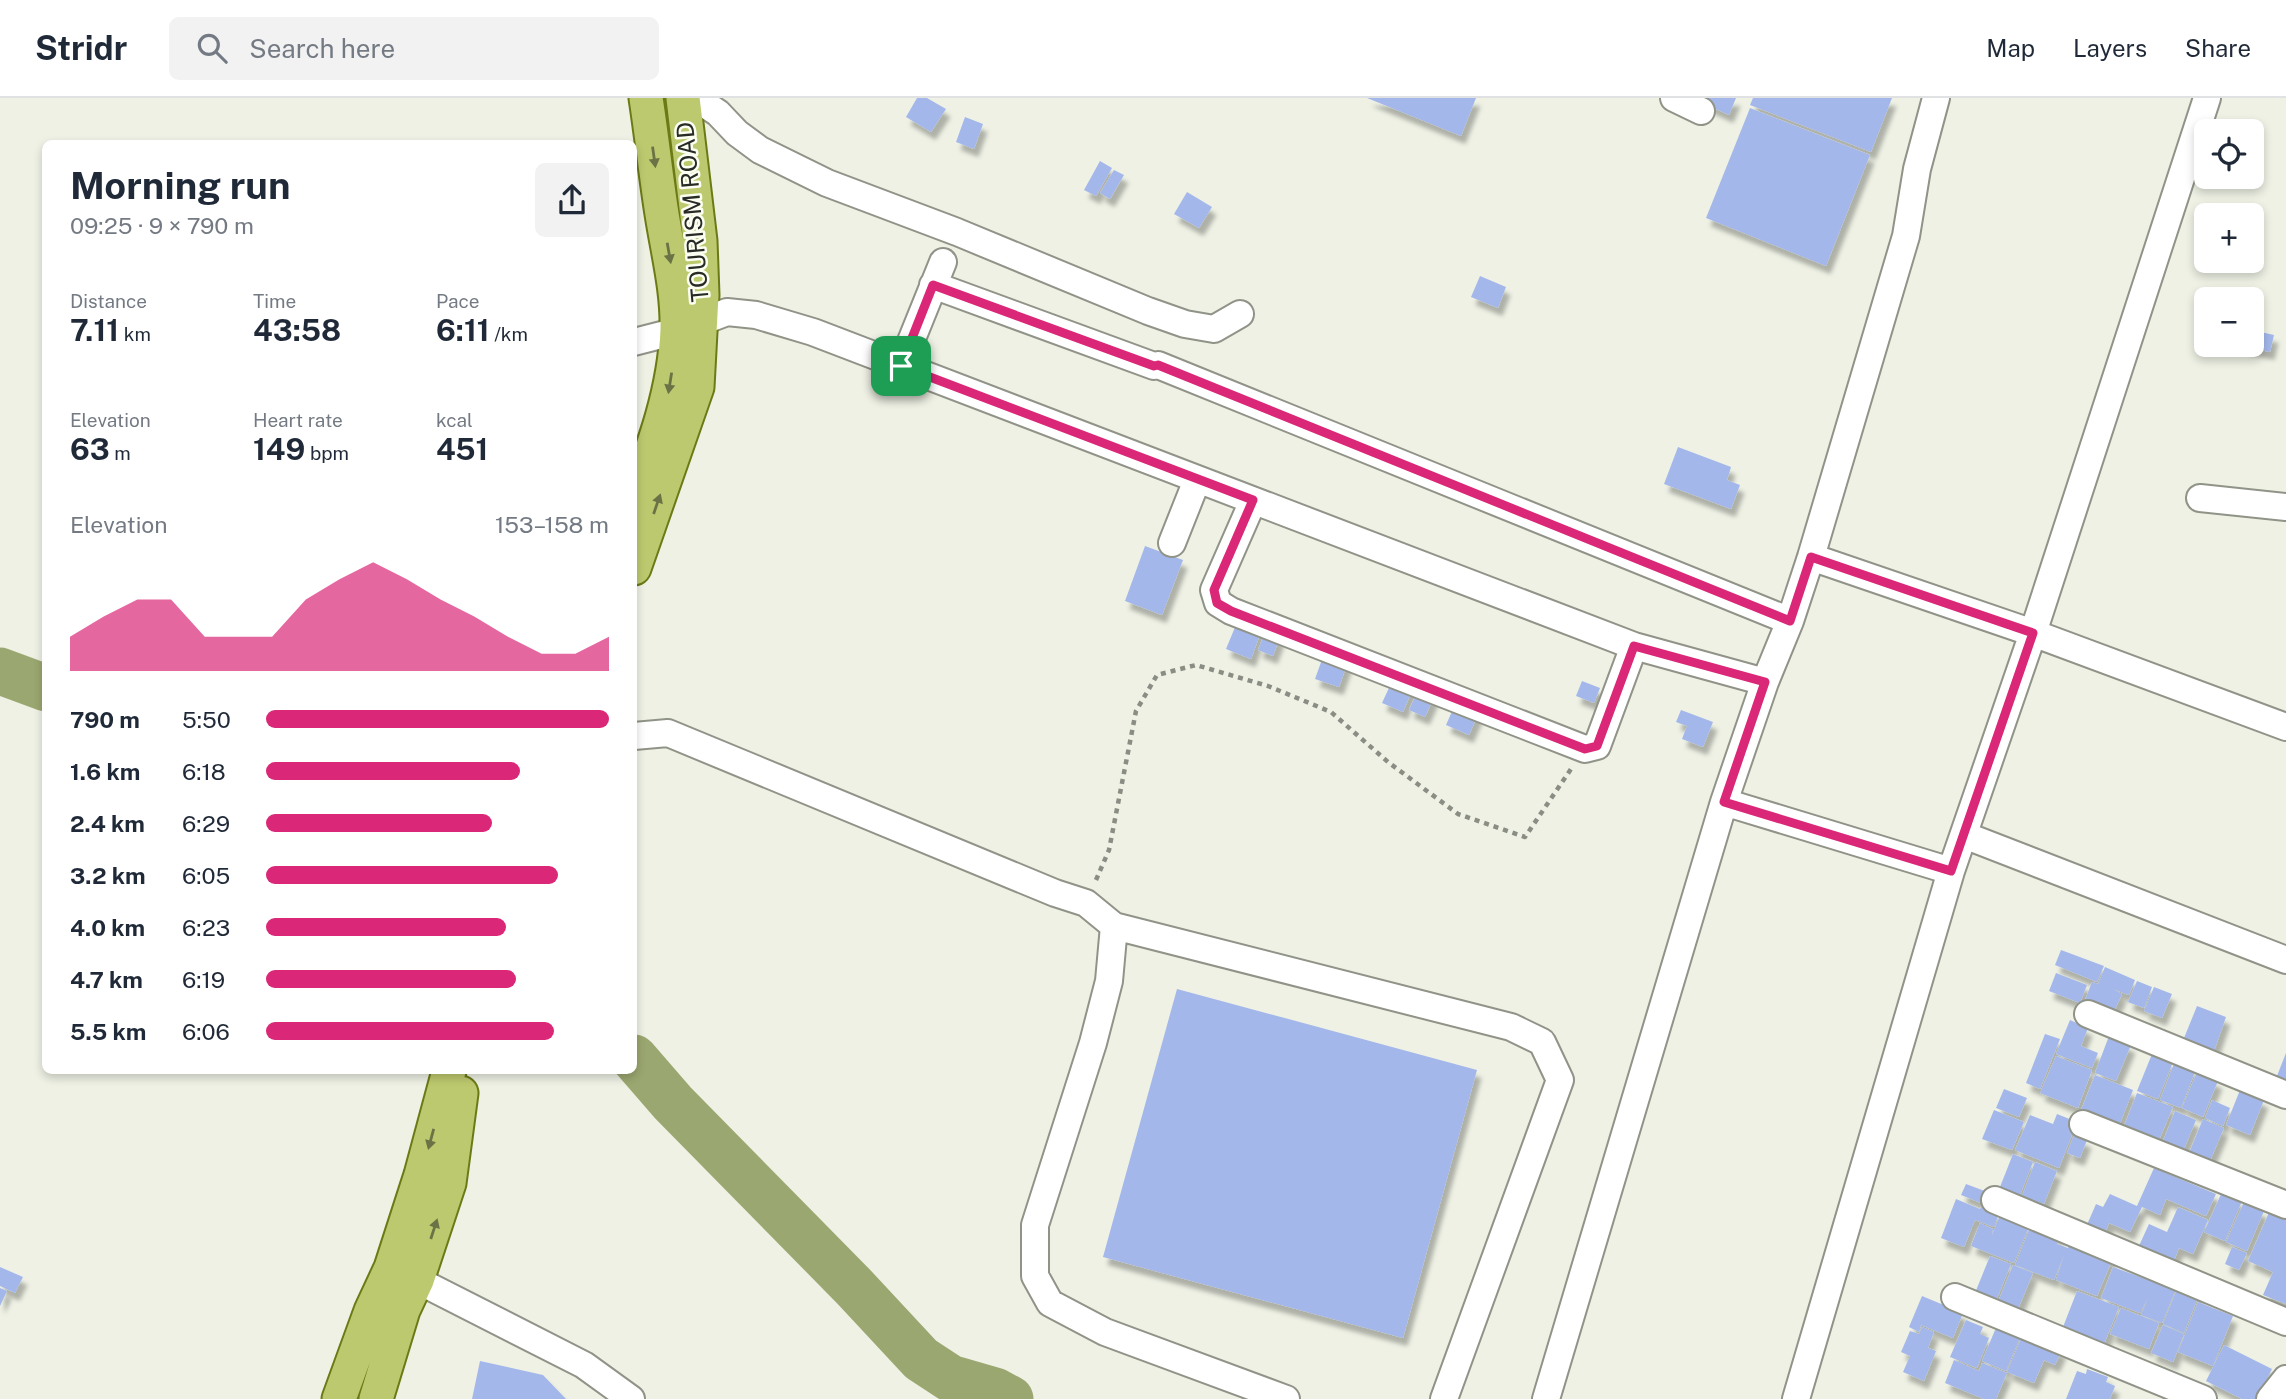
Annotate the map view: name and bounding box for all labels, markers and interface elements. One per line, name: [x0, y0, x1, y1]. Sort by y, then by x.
search box: [169, 17, 659, 80]
text: Stridr: [35, 29, 127, 67]
icon: search: [193, 29, 231, 67]
text: Search here: [249, 33, 395, 64]
text: Map: [1986, 34, 2035, 62]
text: Layers: [2073, 34, 2147, 62]
text: Share: [2185, 34, 2251, 62]
map controls: [2194, 119, 2264, 357]
button: locate: [2194, 119, 2264, 189]
street label: TOURISM ROAD: [670, 121, 714, 303]
one-way arrow: [649, 146, 660, 168]
text: Morning run: [70, 163, 291, 208]
button: share: [535, 163, 609, 237]
button: +: [2194, 203, 2264, 273]
text: 09:25 · 9 × 790 m: [70, 212, 254, 239]
one-way arrow: [664, 242, 675, 264]
button: −: [2194, 287, 2264, 357]
text: Distance: [70, 290, 147, 312]
text: Time: [253, 290, 296, 312]
text: Pace: [436, 290, 479, 312]
text: 7.11: [70, 312, 119, 348]
text: 43:58: [253, 312, 341, 348]
text: 6:11: [436, 312, 490, 348]
text: km: [119, 323, 151, 345]
text: /km: [490, 323, 528, 345]
pin: [871, 336, 931, 396]
icon: arrive: [882, 347, 920, 385]
one-way arrow: [664, 372, 675, 394]
text: Elevation: [70, 409, 151, 431]
text: Heart rate: [253, 409, 343, 431]
text: kcal: [436, 409, 473, 431]
text: 63: [70, 431, 110, 467]
text: 149: [253, 431, 305, 467]
text: 451: [436, 431, 488, 467]
text: m: [110, 442, 131, 464]
text: bpm: [305, 442, 349, 464]
one-way arrow: [652, 493, 663, 514]
text: Elevation: [70, 511, 168, 538]
text: 153–158 m: [495, 511, 609, 538]
text: 790 m: [70, 706, 140, 733]
text: 5:50: [182, 706, 231, 733]
text: 1.6 km: [70, 758, 140, 785]
text: 6:18: [182, 758, 226, 785]
text: 2.4 km: [70, 810, 145, 837]
text: 6:29: [182, 810, 230, 837]
text: 3.2 km: [70, 862, 146, 889]
text: 6:05: [182, 862, 230, 889]
text: 4.0 km: [70, 914, 145, 941]
text: 6:23: [182, 914, 230, 941]
text: 4.7 km: [70, 966, 143, 993]
text: 6:19: [182, 966, 225, 993]
text: 5.5 km: [70, 1018, 146, 1045]
text: 6:06: [182, 1018, 230, 1045]
one-way arrow: [425, 1128, 436, 1150]
one-way arrow: [429, 1219, 440, 1240]

